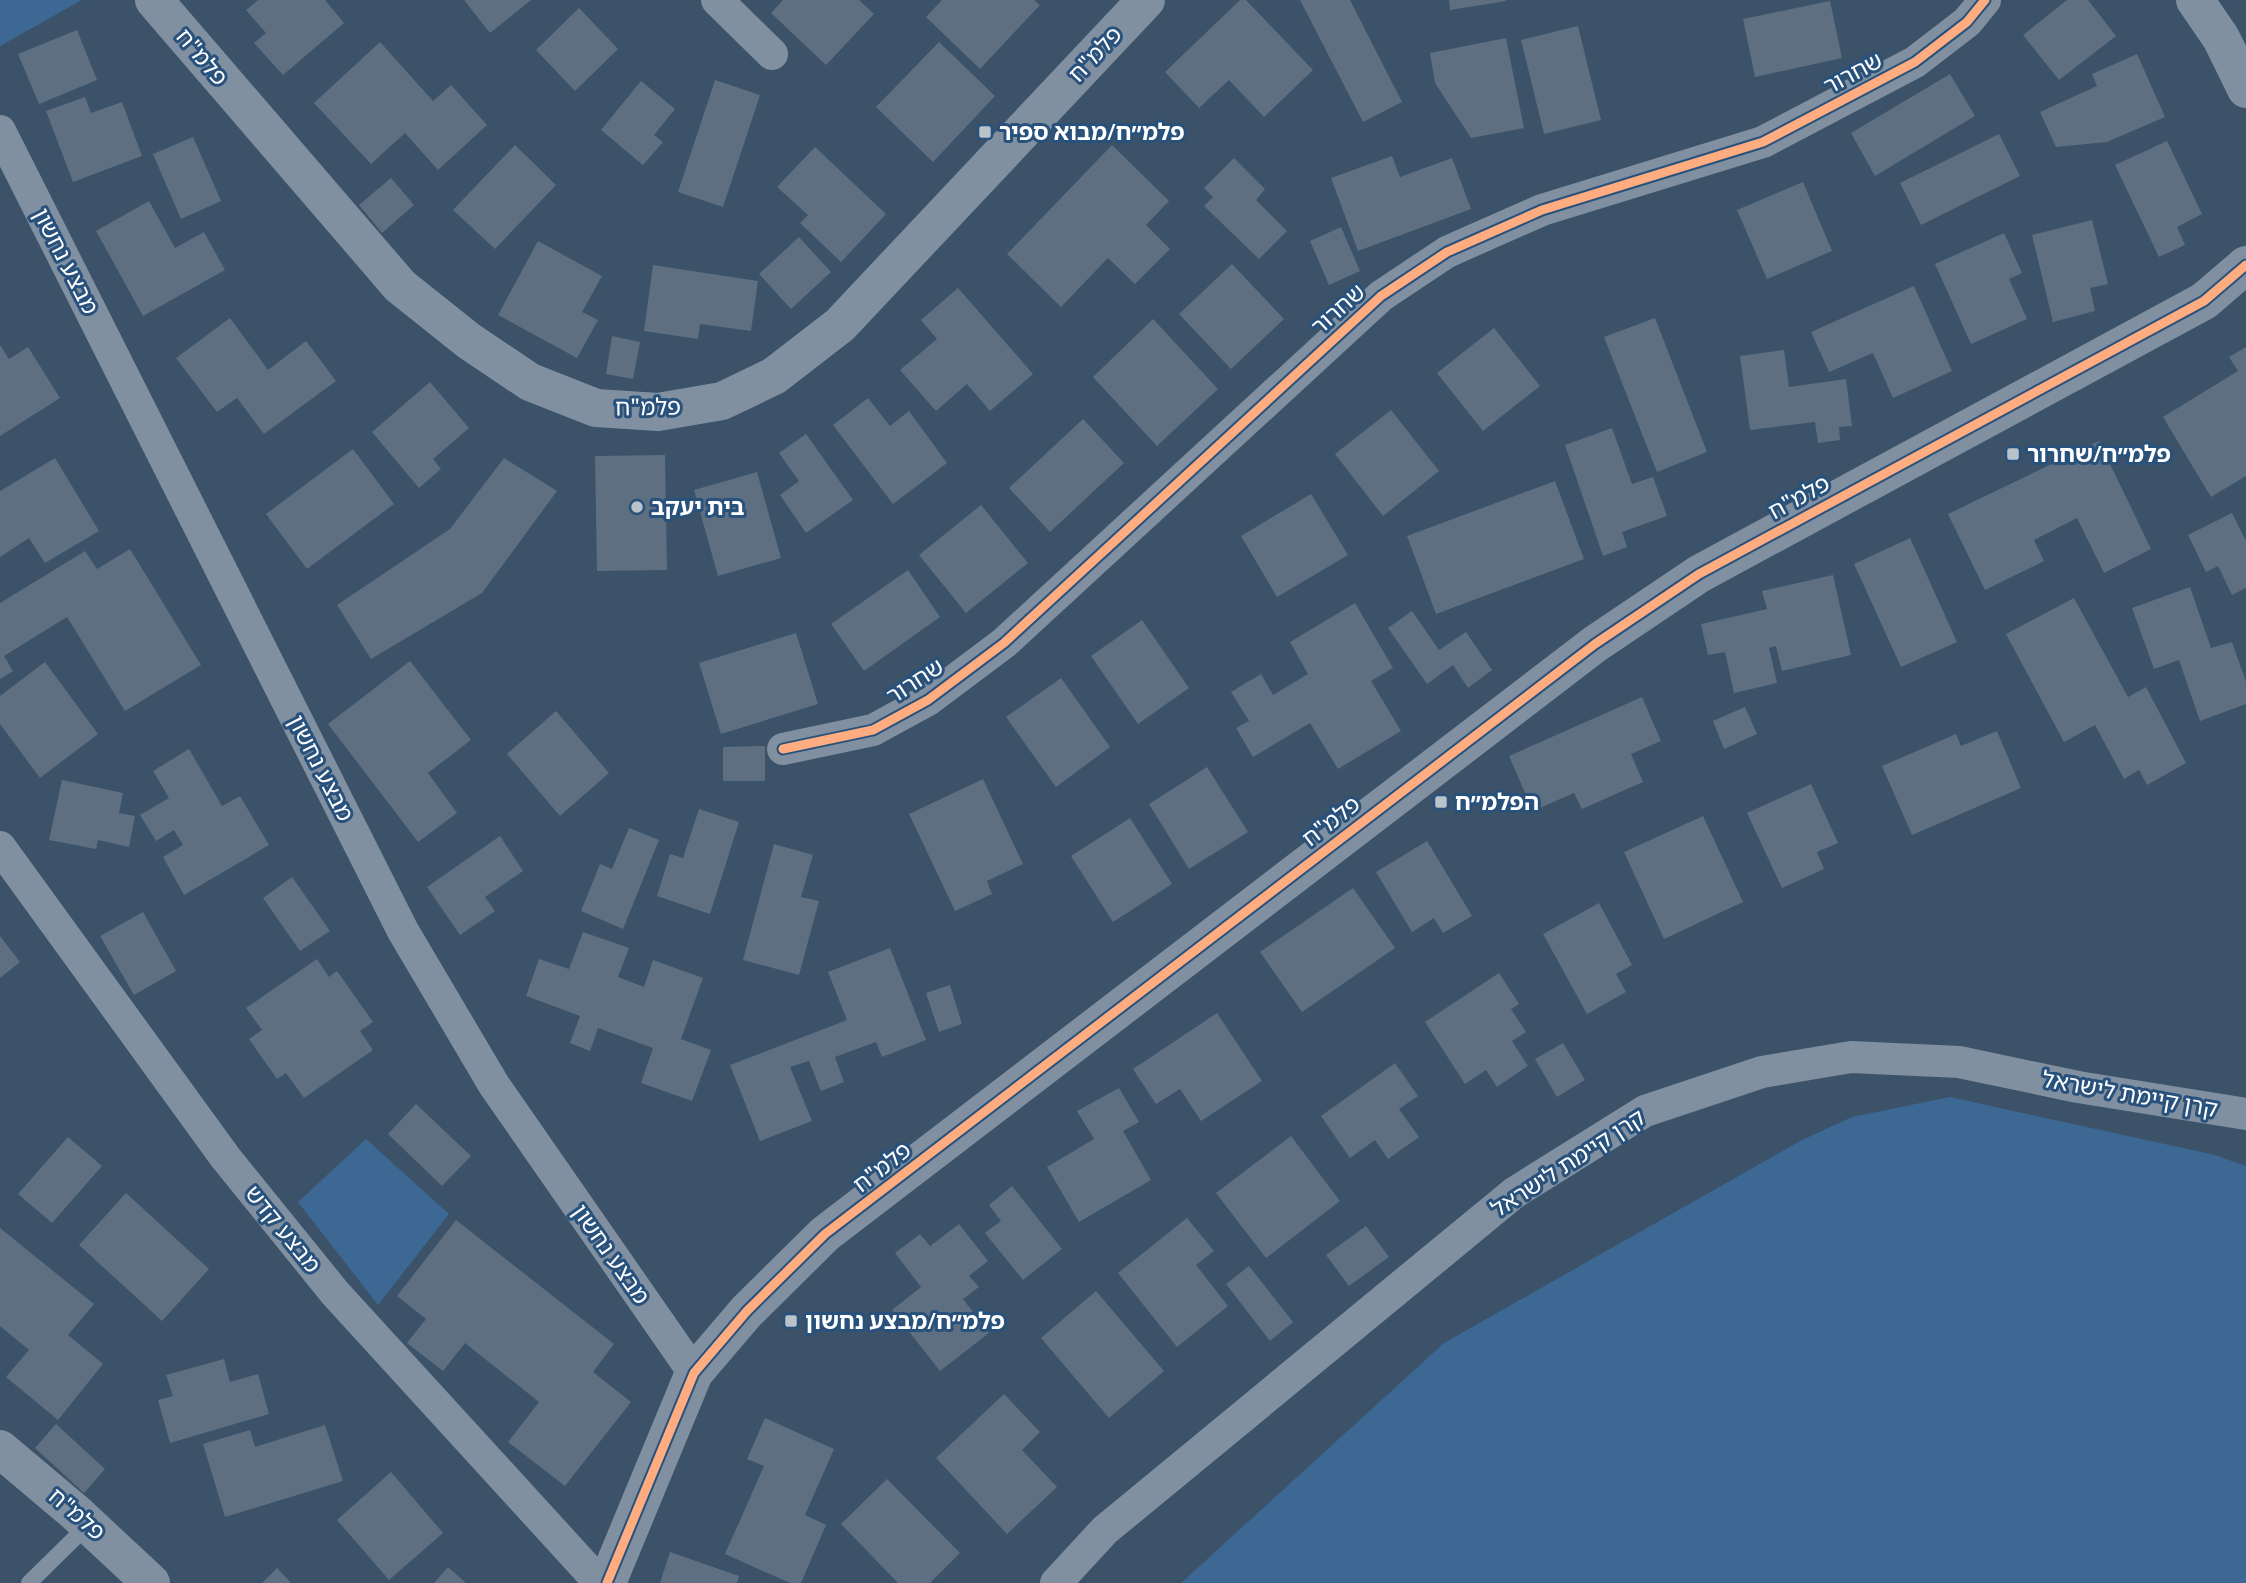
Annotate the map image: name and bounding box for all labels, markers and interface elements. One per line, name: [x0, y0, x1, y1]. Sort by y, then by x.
street label: פלמ"ח: [1062, 20, 1127, 87]
street label: פלמ"ח: [171, 23, 234, 91]
street label: שחרור: [1819, 46, 1887, 99]
place label: פלמ״ח/מבוא ספיר: [999, 118, 1185, 145]
marker: פלמ״ח/מבוא ספיר: [977, 124, 993, 140]
street label: מבצע נחשון: [28, 203, 105, 318]
street label: שחרור: [1305, 278, 1370, 340]
street label: פלמ"ח: [615, 392, 681, 421]
place label: פלמ״ח/שחרור: [2027, 440, 2171, 467]
marker: פלמ״ח/שחרור: [2005, 446, 2021, 462]
street label: פלמ"ח: [1763, 469, 1834, 524]
place label: בית יעקב: [651, 493, 745, 520]
marker: בית יעקב: [629, 499, 645, 515]
street label: שחרור: [881, 652, 948, 709]
street label: מבצע נחשון: [283, 710, 360, 825]
place label: הפלמ״ח: [1455, 788, 1539, 815]
street label: פלמ"ח: [1296, 790, 1365, 852]
marker: הפלמ״ח: [1433, 794, 1449, 810]
street label: קרן קיימת לישראל: [2040, 1065, 2220, 1122]
street label: קרן קיימת לישראל: [1486, 1103, 1650, 1222]
street label: פלמ"ח: [847, 1136, 916, 1198]
street label: מבצע קדש: [240, 1180, 327, 1278]
street label: מבצע נחשון: [567, 1199, 656, 1309]
place label: פלמ״ח/מבצע נחשון: [805, 1307, 1005, 1334]
marker: פלמ״ח/מבצע נחשון: [783, 1313, 799, 1329]
street label: פלמ"ח: [44, 1482, 111, 1545]

